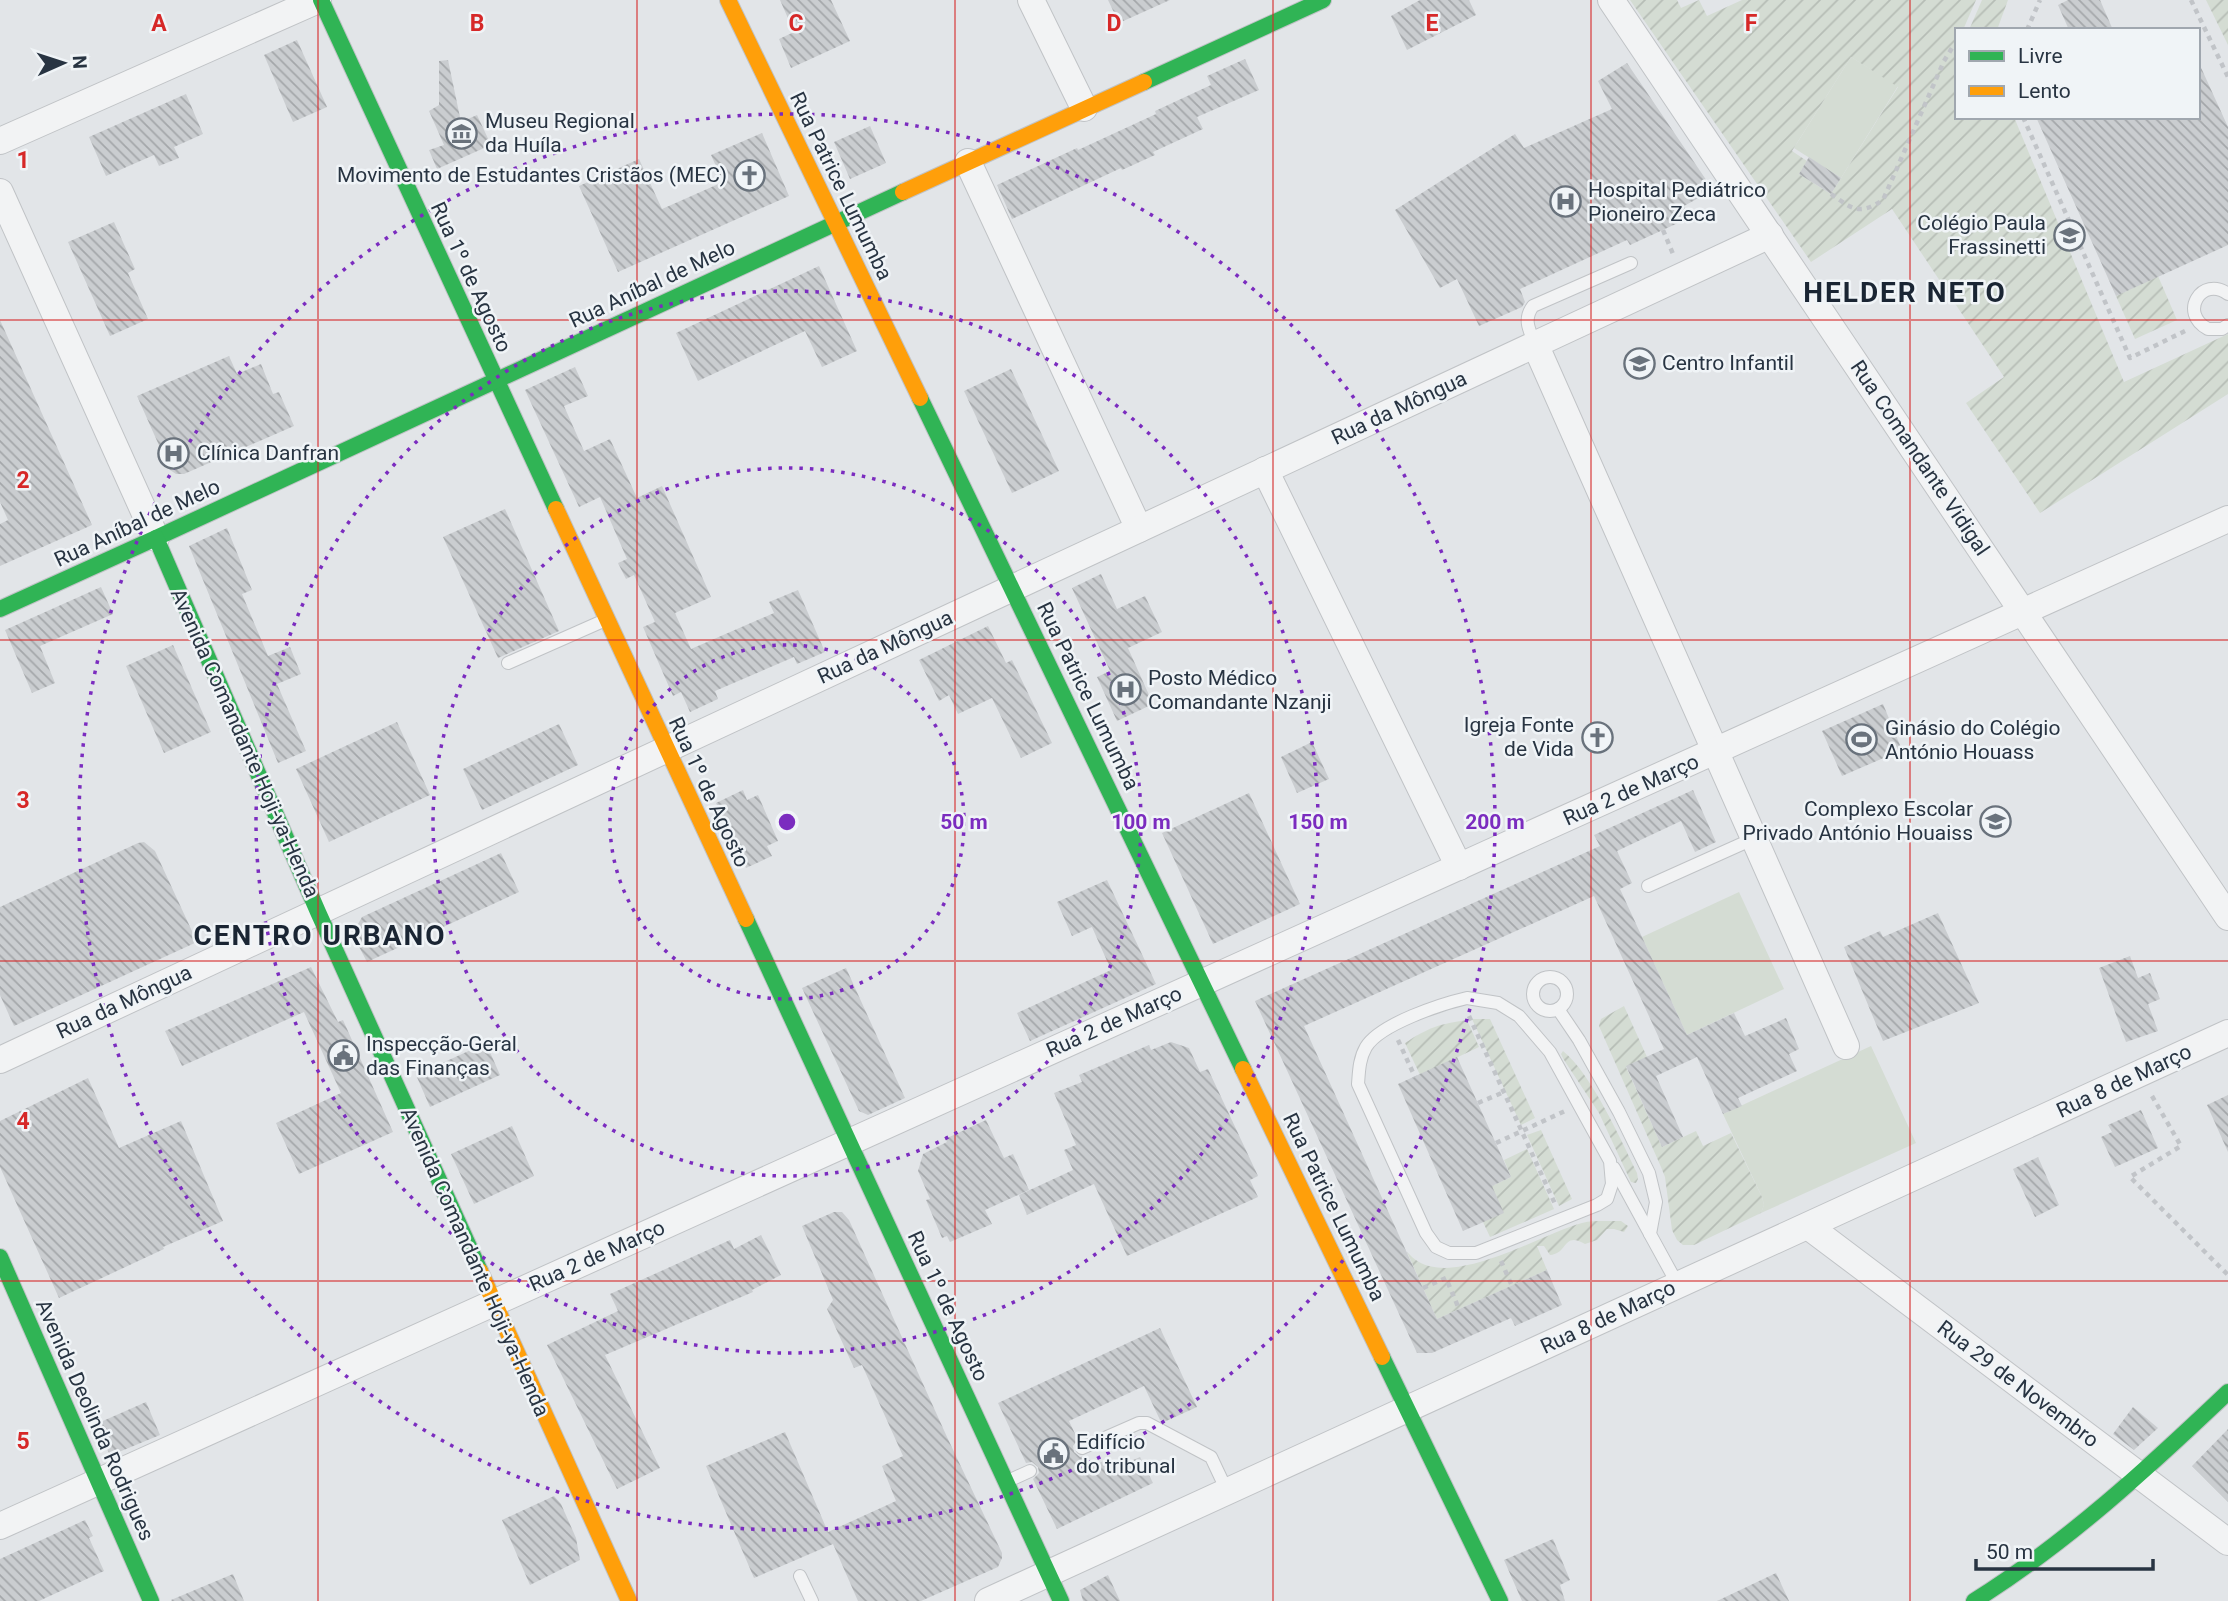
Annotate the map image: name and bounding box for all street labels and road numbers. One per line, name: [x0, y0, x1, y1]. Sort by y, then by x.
street label: Rua Patrice Lumumba: [785, 88, 897, 284]
street label: Rua 1º de Agosto: [426, 198, 516, 356]
street label: Rua Aníbal de Melo: [565, 235, 739, 333]
street label: Rua Comandante Vidigal: [1846, 356, 1994, 560]
street label: Rua da Môngua: [1328, 366, 1470, 450]
street label: Rua Aníbal de Melo: [50, 474, 224, 572]
street label: Avenida Comandante Hoji-ya-Henda: [166, 585, 324, 901]
street label: Rua Patrice Lumumba: [1032, 598, 1144, 794]
street label: Rua da Môngua: [814, 605, 956, 689]
street label: Rua 1º de Agosto: [664, 713, 754, 871]
street label: Rua 2 de Março: [1559, 749, 1703, 831]
street label: Rua da Môngua: [53, 960, 195, 1044]
street label: Rua 2 de Março: [1042, 981, 1186, 1063]
street label: Rua 8 de Março: [2053, 1039, 2195, 1123]
street label: Avenida Comandante Hoji-ya-Henda: [396, 1104, 554, 1420]
street label: Rua Patrice Lumumba: [1278, 1109, 1390, 1305]
street label: Rua 2 de Março: [525, 1215, 669, 1297]
street label: Rua 1º de Agosto: [903, 1227, 993, 1385]
street label: Rua 8 de Março: [1537, 1275, 1679, 1359]
street label: Avenida Deolinda Rodrigues: [31, 1296, 159, 1544]
street label: Rua 29 de Novembro: [1933, 1316, 2103, 1452]

